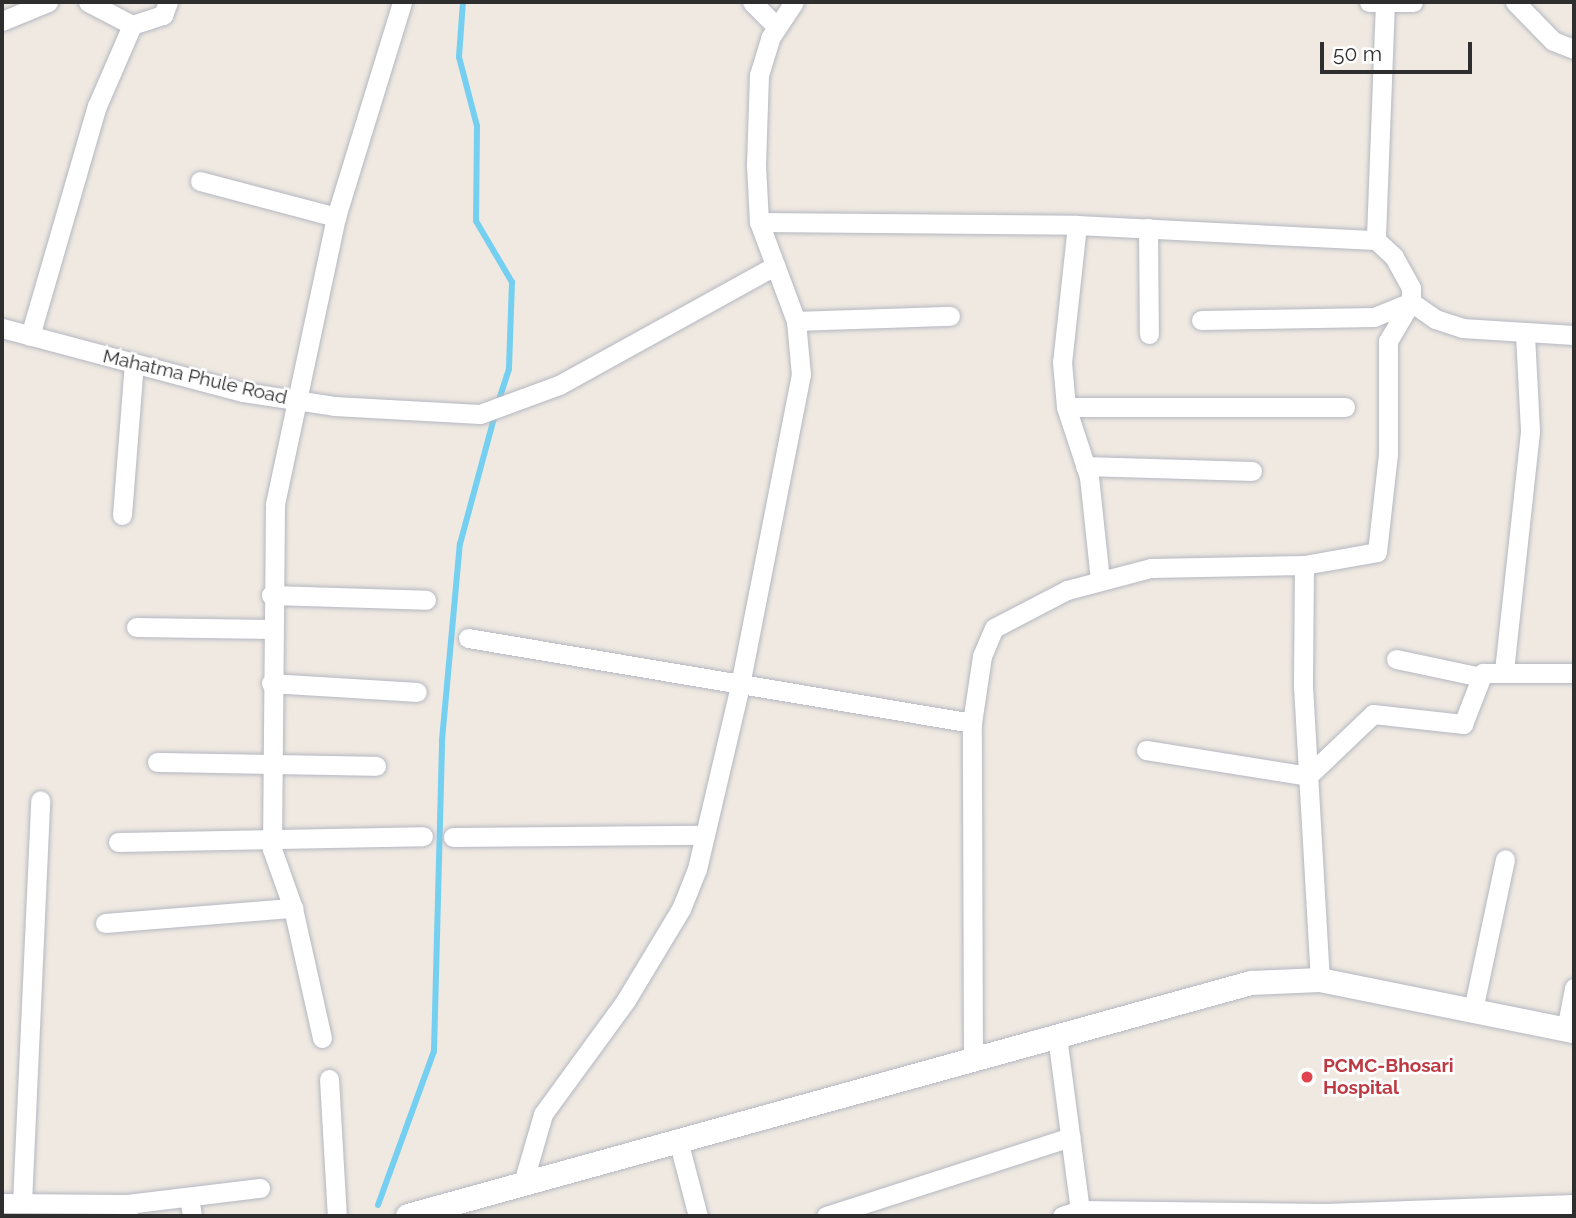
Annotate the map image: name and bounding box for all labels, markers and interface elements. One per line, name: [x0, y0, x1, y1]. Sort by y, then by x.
scale bar: [1324, 28, 1476, 72]
text: 50 m: [1333, 41, 1382, 66]
street label: Mahatma Phule Road: [101, 345, 289, 409]
place label: PCMC-Bhosari Hospital: [1323, 1055, 1454, 1099]
marker: PCMC-Bhosari Hospital: [1297, 1067, 1317, 1087]

